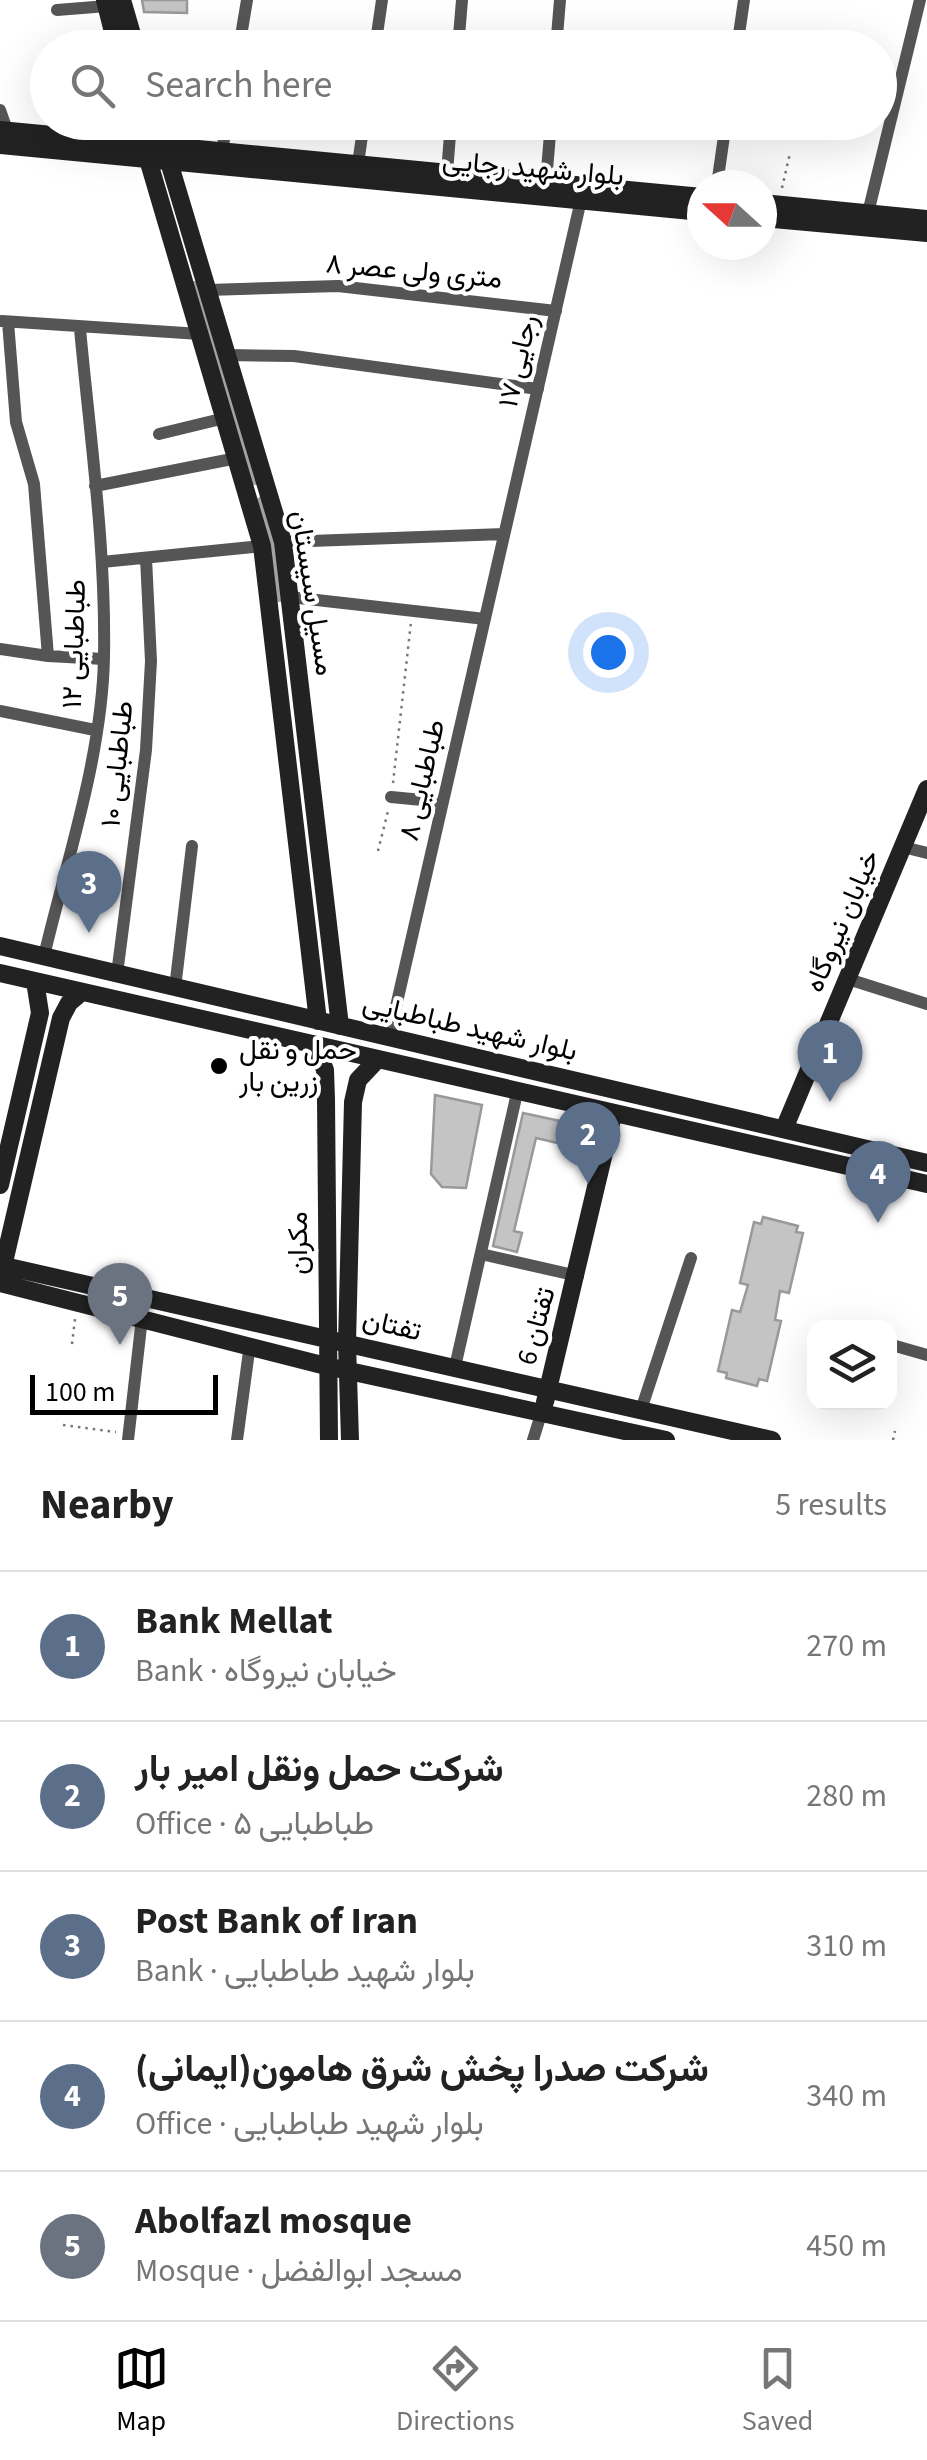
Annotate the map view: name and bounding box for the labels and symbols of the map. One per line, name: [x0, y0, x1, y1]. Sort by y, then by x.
street label: بلوار شهید رجایی: [441, 140, 625, 196]
north arrow: [687, 170, 777, 260]
street label: ۸ متری ولی عصر: [324, 243, 504, 299]
street label: رجایی ۱۷: [488, 311, 548, 411]
street label: مسیل سیستان: [280, 507, 346, 679]
street label: طباطبایی ۱۲: [52, 579, 96, 709]
your location: [583, 627, 634, 678]
street label: طباطبایی ۱۰: [90, 699, 144, 829]
street label: طباطبایی ۸: [389, 715, 455, 845]
street label: خیابان نیروگاه: [794, 844, 890, 998]
pin: 3: [56, 850, 122, 933]
street label: بلوار شهید طباطبایی: [359, 983, 581, 1071]
pin: 1: [798, 1020, 862, 1102]
place label: حمل و نقل زرین بار: [238, 1030, 357, 1102]
marker: حمل و نقل زرین بار: [208, 1055, 230, 1077]
pin: 2: [556, 1102, 620, 1184]
pin: 4: [846, 1140, 910, 1223]
street label: مکران: [278, 1211, 318, 1275]
pin: 5: [88, 1262, 152, 1345]
street label: تفتان 6: [506, 1283, 566, 1369]
street label: تفتان: [359, 1299, 425, 1351]
scale bar: [30, 1370, 218, 1414]

